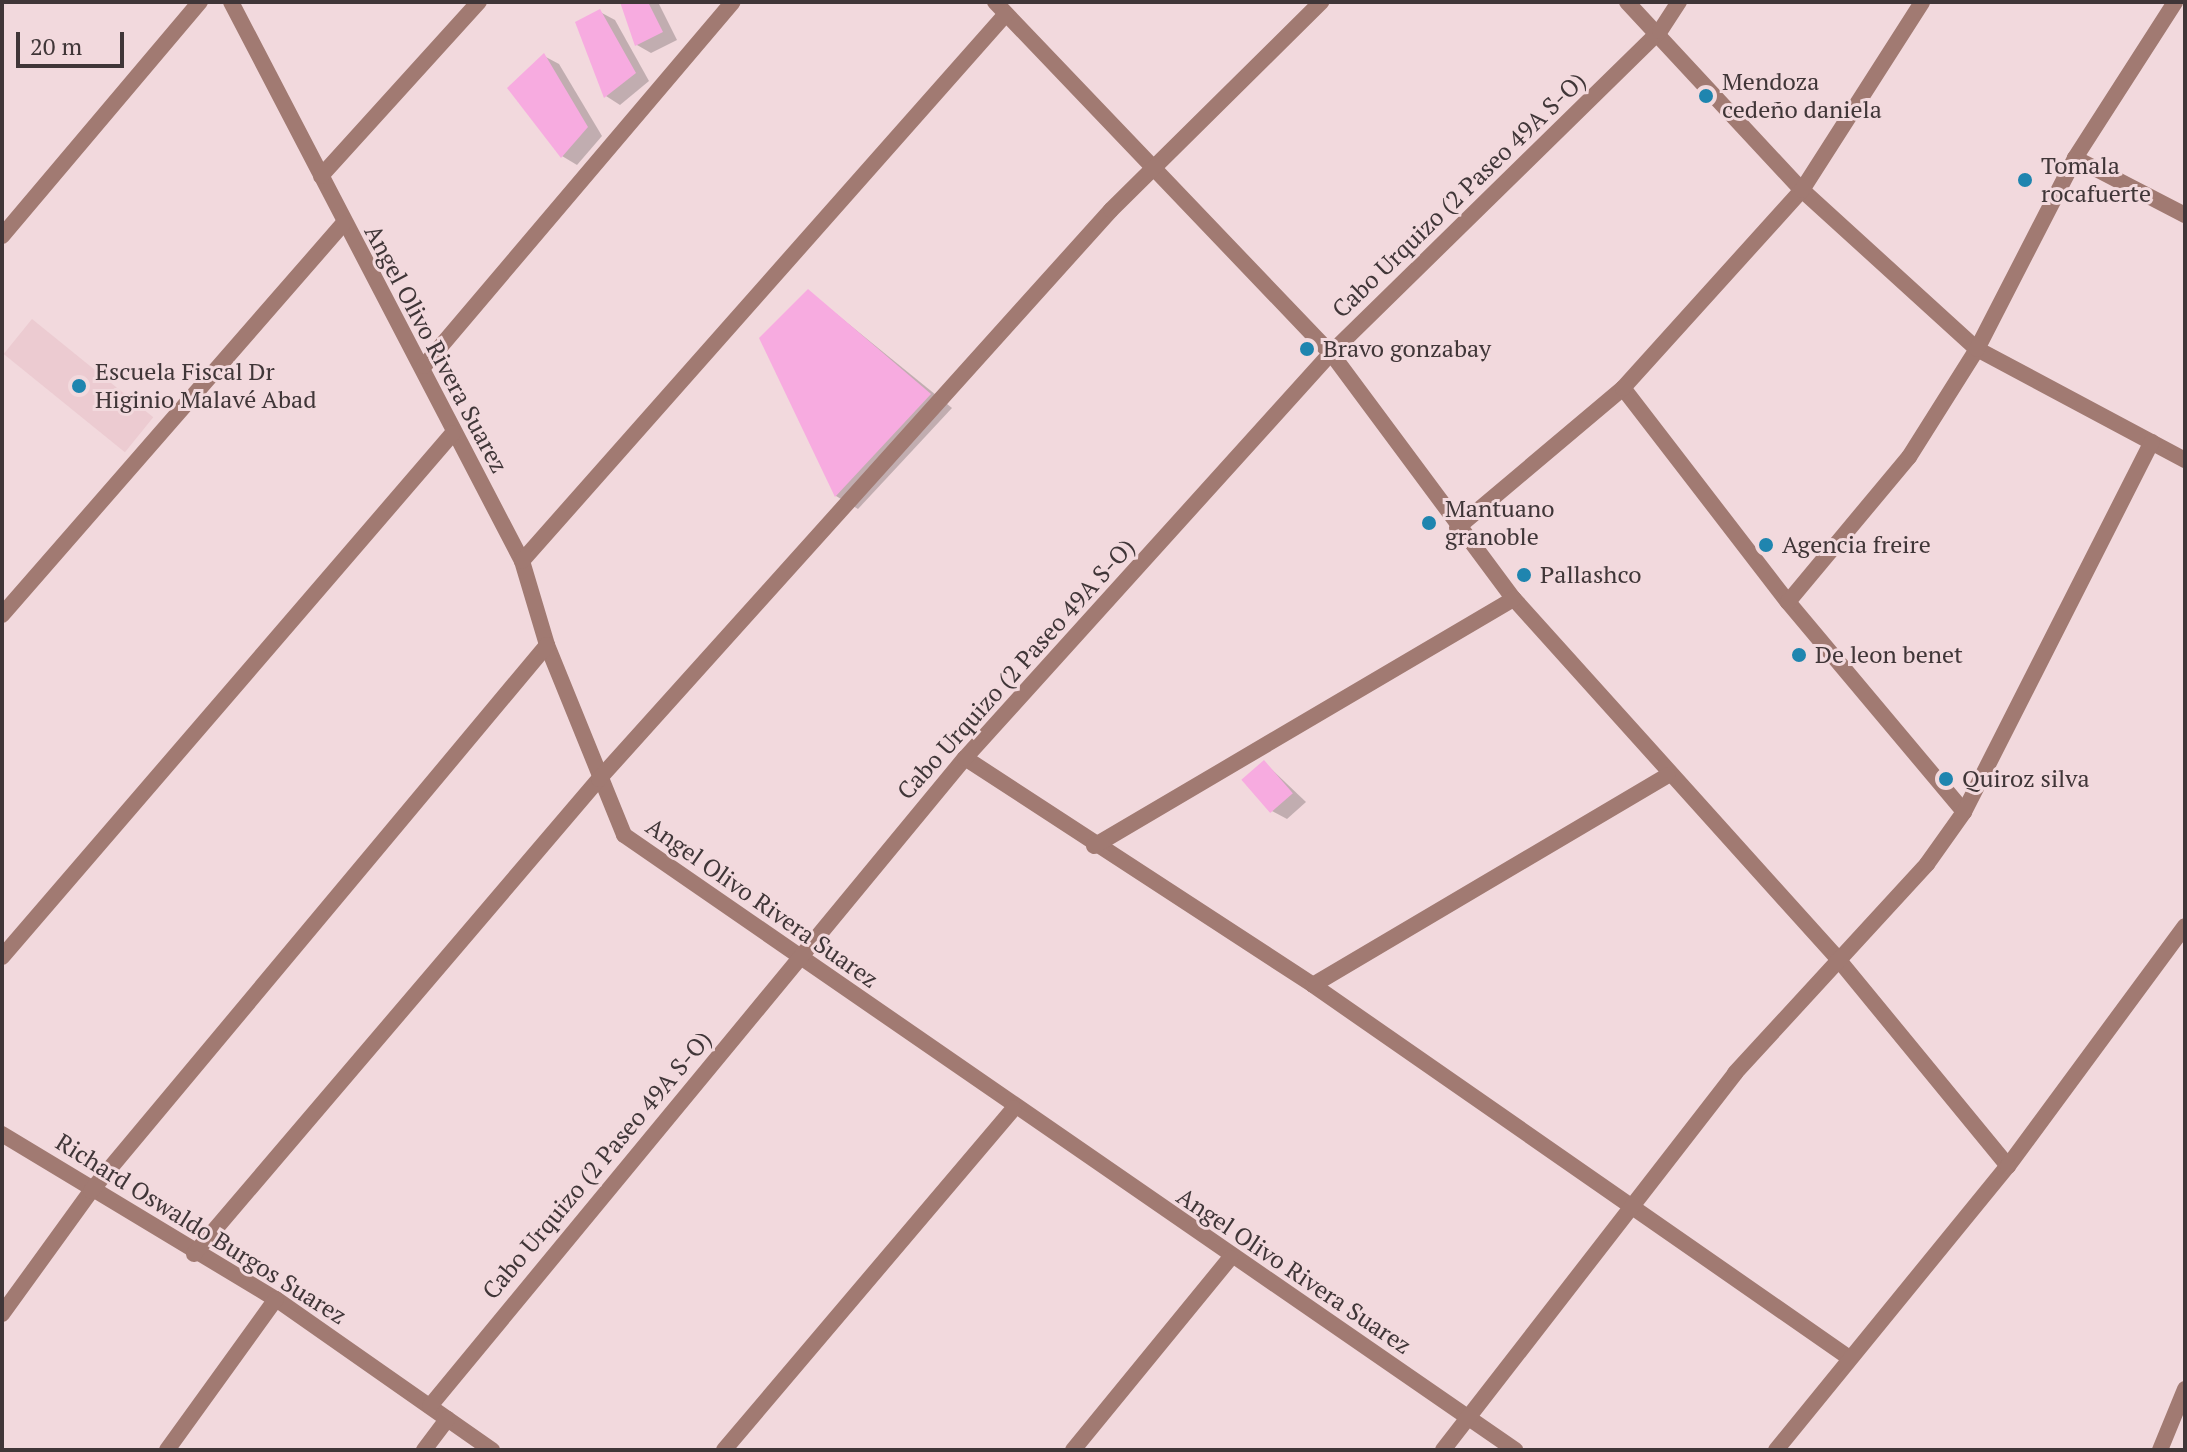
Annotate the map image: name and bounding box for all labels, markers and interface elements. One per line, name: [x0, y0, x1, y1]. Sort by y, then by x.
scale bar: [20, 16, 128, 66]
text: 20 m: [30, 30, 82, 62]
street label: Cabo Urquizo (2 Paseo 49A S-O): [1326, 66, 1592, 324]
place label: Mendoza cedeño daniela: [1722, 68, 1882, 124]
marker: Mendoza cedeño daniela: [1697, 87, 1715, 105]
place label: Tomala rocafuerte: [2041, 152, 2151, 208]
marker: Tomala rocafuerte: [2016, 171, 2034, 189]
street label: Angel Olivo Rivera Suarez: [358, 220, 514, 478]
place label: Bravo gonzabay: [1323, 335, 1491, 363]
marker: Bravo gonzabay: [1298, 340, 1316, 358]
place label: Escuela Fiscal Dr Higinio Malavé Abad: [95, 358, 317, 414]
marker: Escuela Fiscal Dr Higinio Malavé Abad: [70, 377, 88, 395]
place label: Mantuano granoble: [1445, 495, 1555, 551]
marker: Mantuano granoble: [1420, 514, 1438, 532]
place label: Agencia freire: [1782, 531, 1931, 559]
street label: Cabo Urquizo (2 Paseo 49A S-O): [891, 532, 1141, 806]
marker: Agencia freire: [1757, 536, 1775, 554]
place label: Pallashco: [1540, 561, 1641, 589]
marker: Pallashco: [1515, 566, 1533, 584]
place label: De leon benet: [1815, 641, 1963, 669]
marker: De leon benet: [1790, 646, 1808, 664]
place label: Quiroz silva: [1962, 765, 2090, 793]
marker: Quiroz silva: [1937, 770, 1955, 788]
street label: Angel Olivo Rivera Suarez: [641, 812, 883, 994]
street label: Cabo Urquizo (2 Paseo 49A S-O): [476, 1025, 718, 1305]
street label: Richard Oswaldo Burgos Suarez: [50, 1127, 352, 1331]
street label: Angel Olivo Rivera Suarez: [1171, 1182, 1417, 1360]

